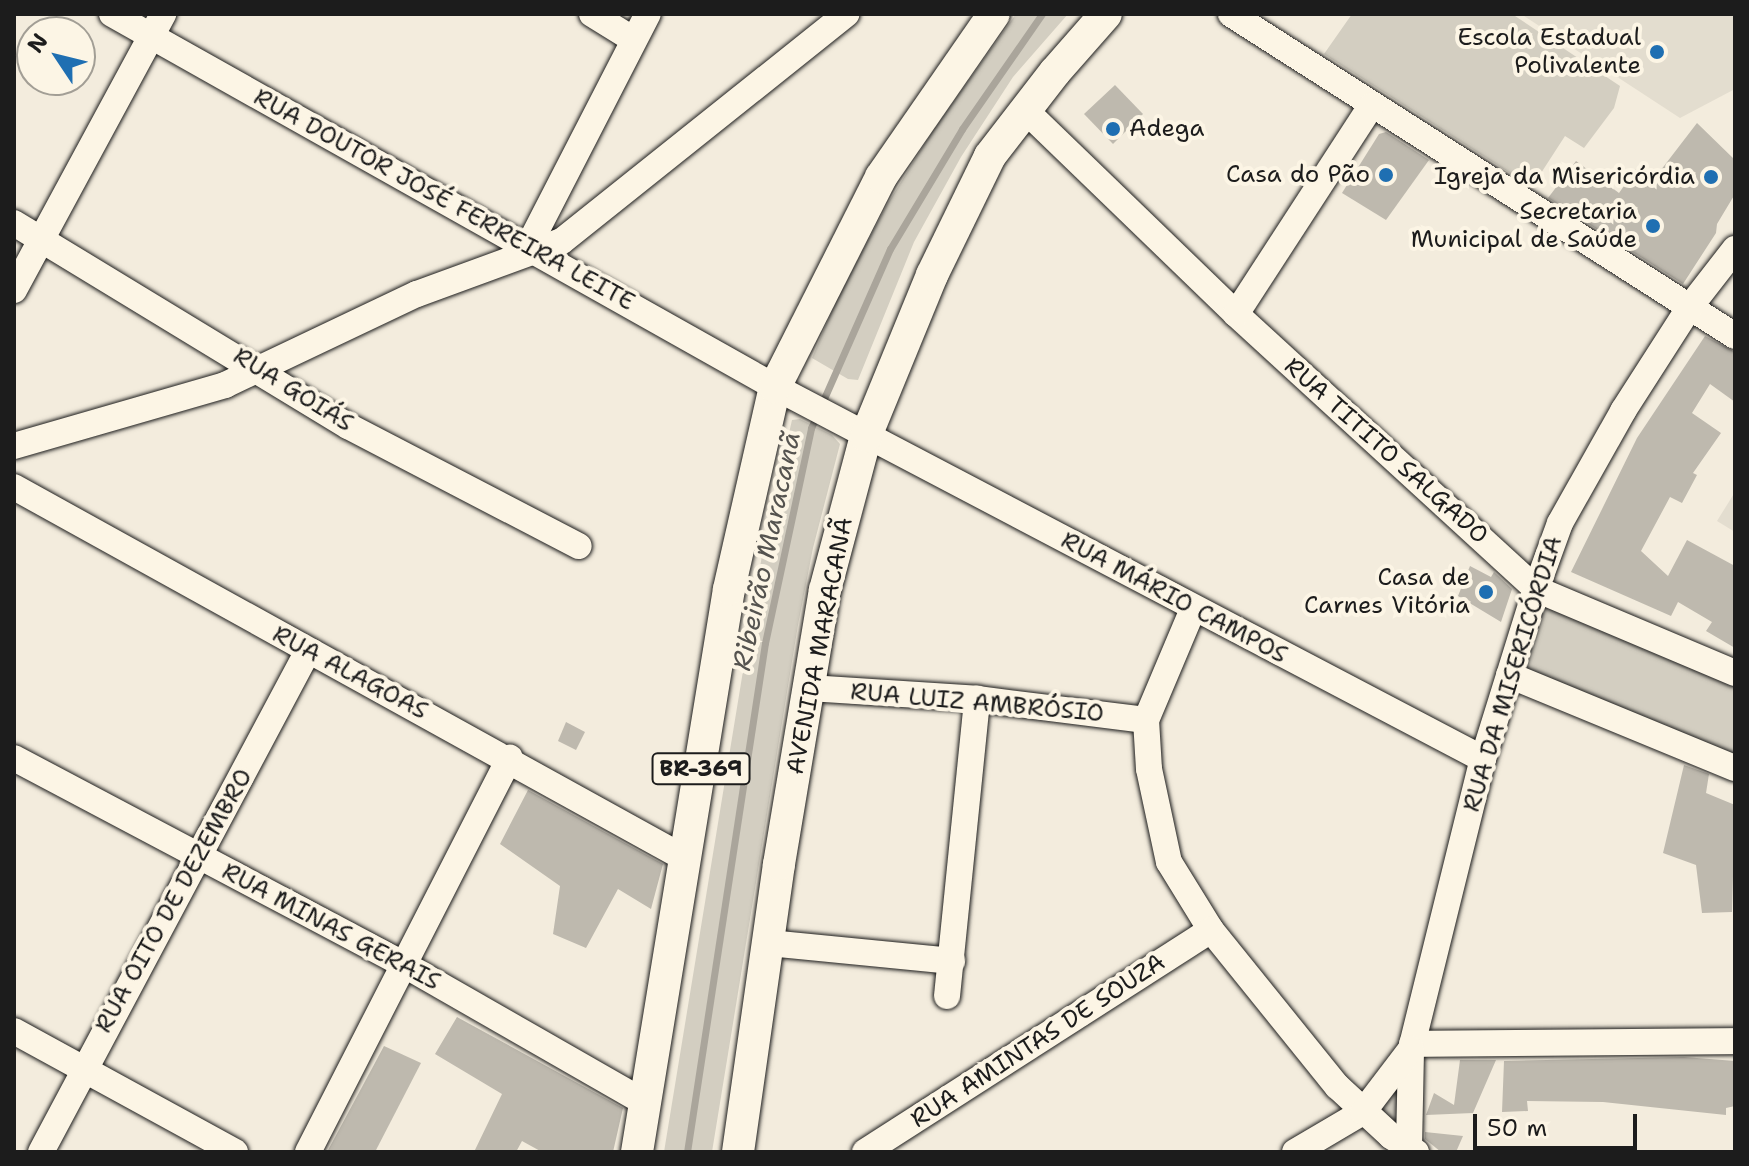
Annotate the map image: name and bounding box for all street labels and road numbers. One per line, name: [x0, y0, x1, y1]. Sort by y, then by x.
street label: RUA DOUTOR JOSÉ FERREIRA LEITE: [249, 83, 639, 317]
street label: RUA GOIÁS: [228, 342, 358, 438]
street label: RUA TITITO SALGADO: [1278, 352, 1494, 550]
street label: AVENIDA MARACANÃ: [781, 515, 859, 777]
street label: RUA MÁRIO CAMPOS: [1056, 526, 1292, 670]
street label: RUA DA MISERICÓRDIA: [1457, 533, 1569, 815]
street label: RUA ALAGOAS: [267, 620, 433, 726]
street label: RUA LUIZ AMBRÓSIO: [849, 678, 1105, 728]
road number: BR-369: [651, 751, 751, 787]
street label: RUA OITO DE DEZEMBRO: [89, 764, 259, 1038]
street label: RUA MINAS GERAIS: [217, 857, 445, 997]
street label: RUA AMINTAS DE SOUZA: [905, 948, 1171, 1134]

